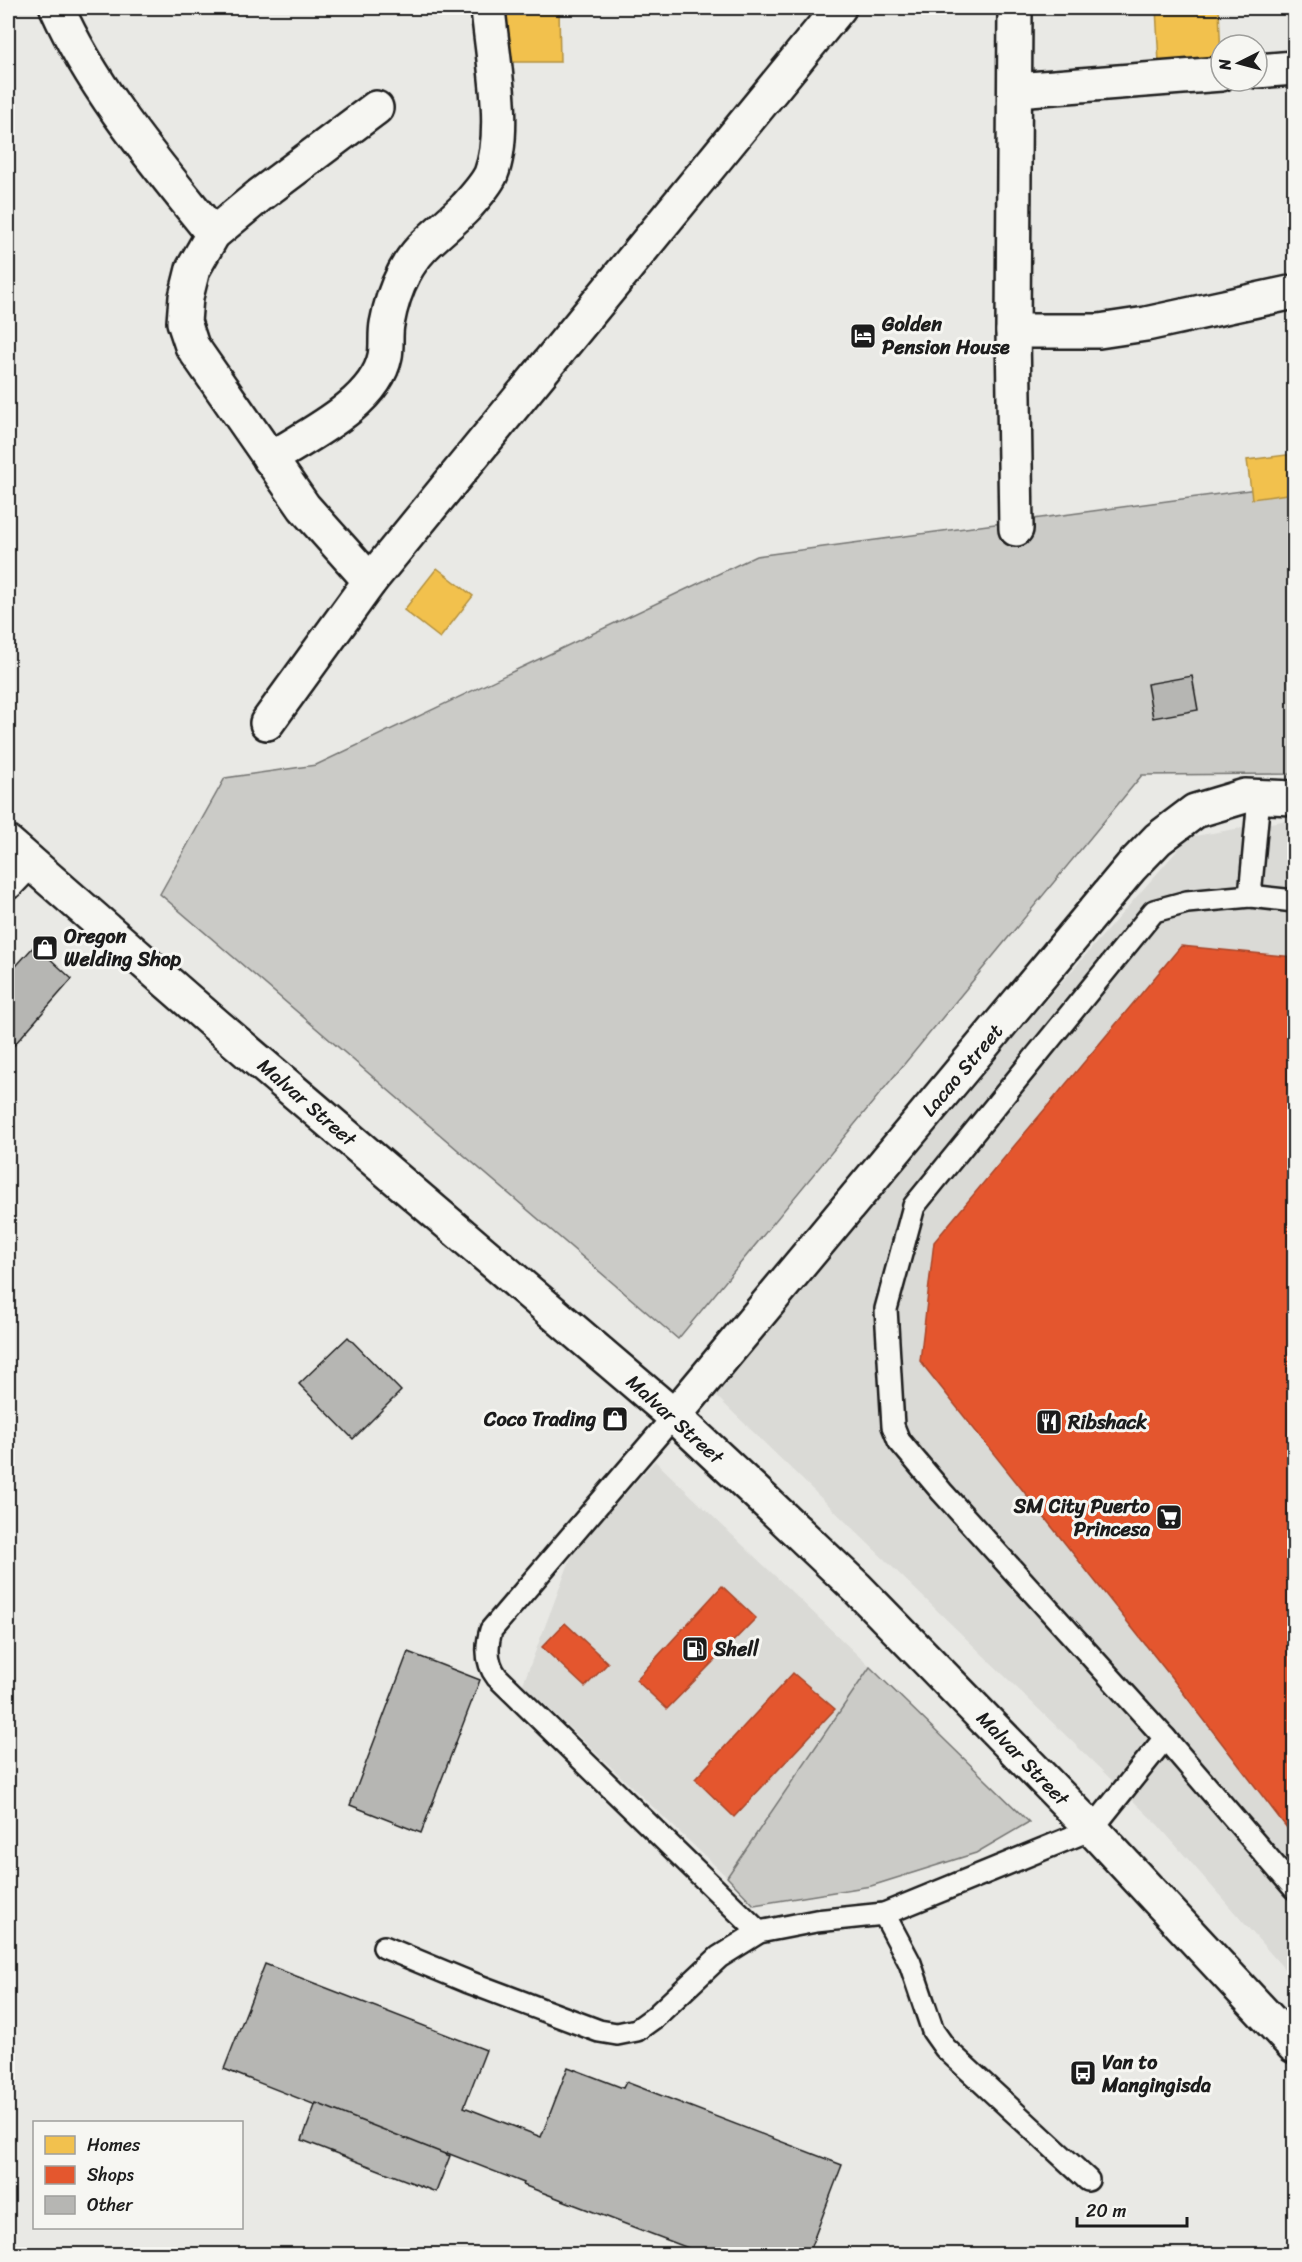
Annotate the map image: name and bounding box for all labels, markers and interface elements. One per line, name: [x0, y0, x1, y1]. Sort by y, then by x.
north arrow: [1209, 33, 1269, 93]
text: N: [1209, 57, 1240, 73]
place label: Golden Pension House: [881, 307, 1010, 365]
hotel icon: Golden Pension House: [848, 321, 878, 351]
place label: Oregon Welding Shop: [64, 919, 182, 977]
shop icon: Oregon Welding Shop: [30, 933, 60, 963]
street label: Lacao Street: [913, 1016, 1012, 1125]
street label: Malvar Street: [249, 1049, 365, 1156]
street label: Malvar Street: [618, 1365, 733, 1474]
place label: Coco Trading: [483, 1402, 596, 1437]
shop icon: Coco Trading: [600, 1404, 630, 1434]
place label: Ribshack: [1067, 1405, 1147, 1440]
restaurant icon: Ribshack: [1034, 1407, 1064, 1437]
place label: SM City Puerto Princesa: [1013, 1489, 1151, 1547]
supermarket icon: SM City Puerto Princesa: [1154, 1502, 1184, 1532]
place label: Shell: [713, 1632, 760, 1667]
fuel station icon: Shell: [680, 1634, 710, 1664]
street label: Malvar Street: [968, 1702, 1078, 1815]
place label: Van to Mangingisda: [1101, 2045, 1211, 2103]
bus stop icon: Van to Mangingisda: [1068, 2058, 1098, 2088]
legend: [33, 2121, 243, 2229]
text: Homes: [87, 2129, 141, 2161]
text: Shops: [87, 2159, 134, 2191]
text: Other: [87, 2189, 134, 2221]
scale bar: [1077, 2190, 1186, 2228]
text: 20 m: [1086, 2195, 1126, 2227]

